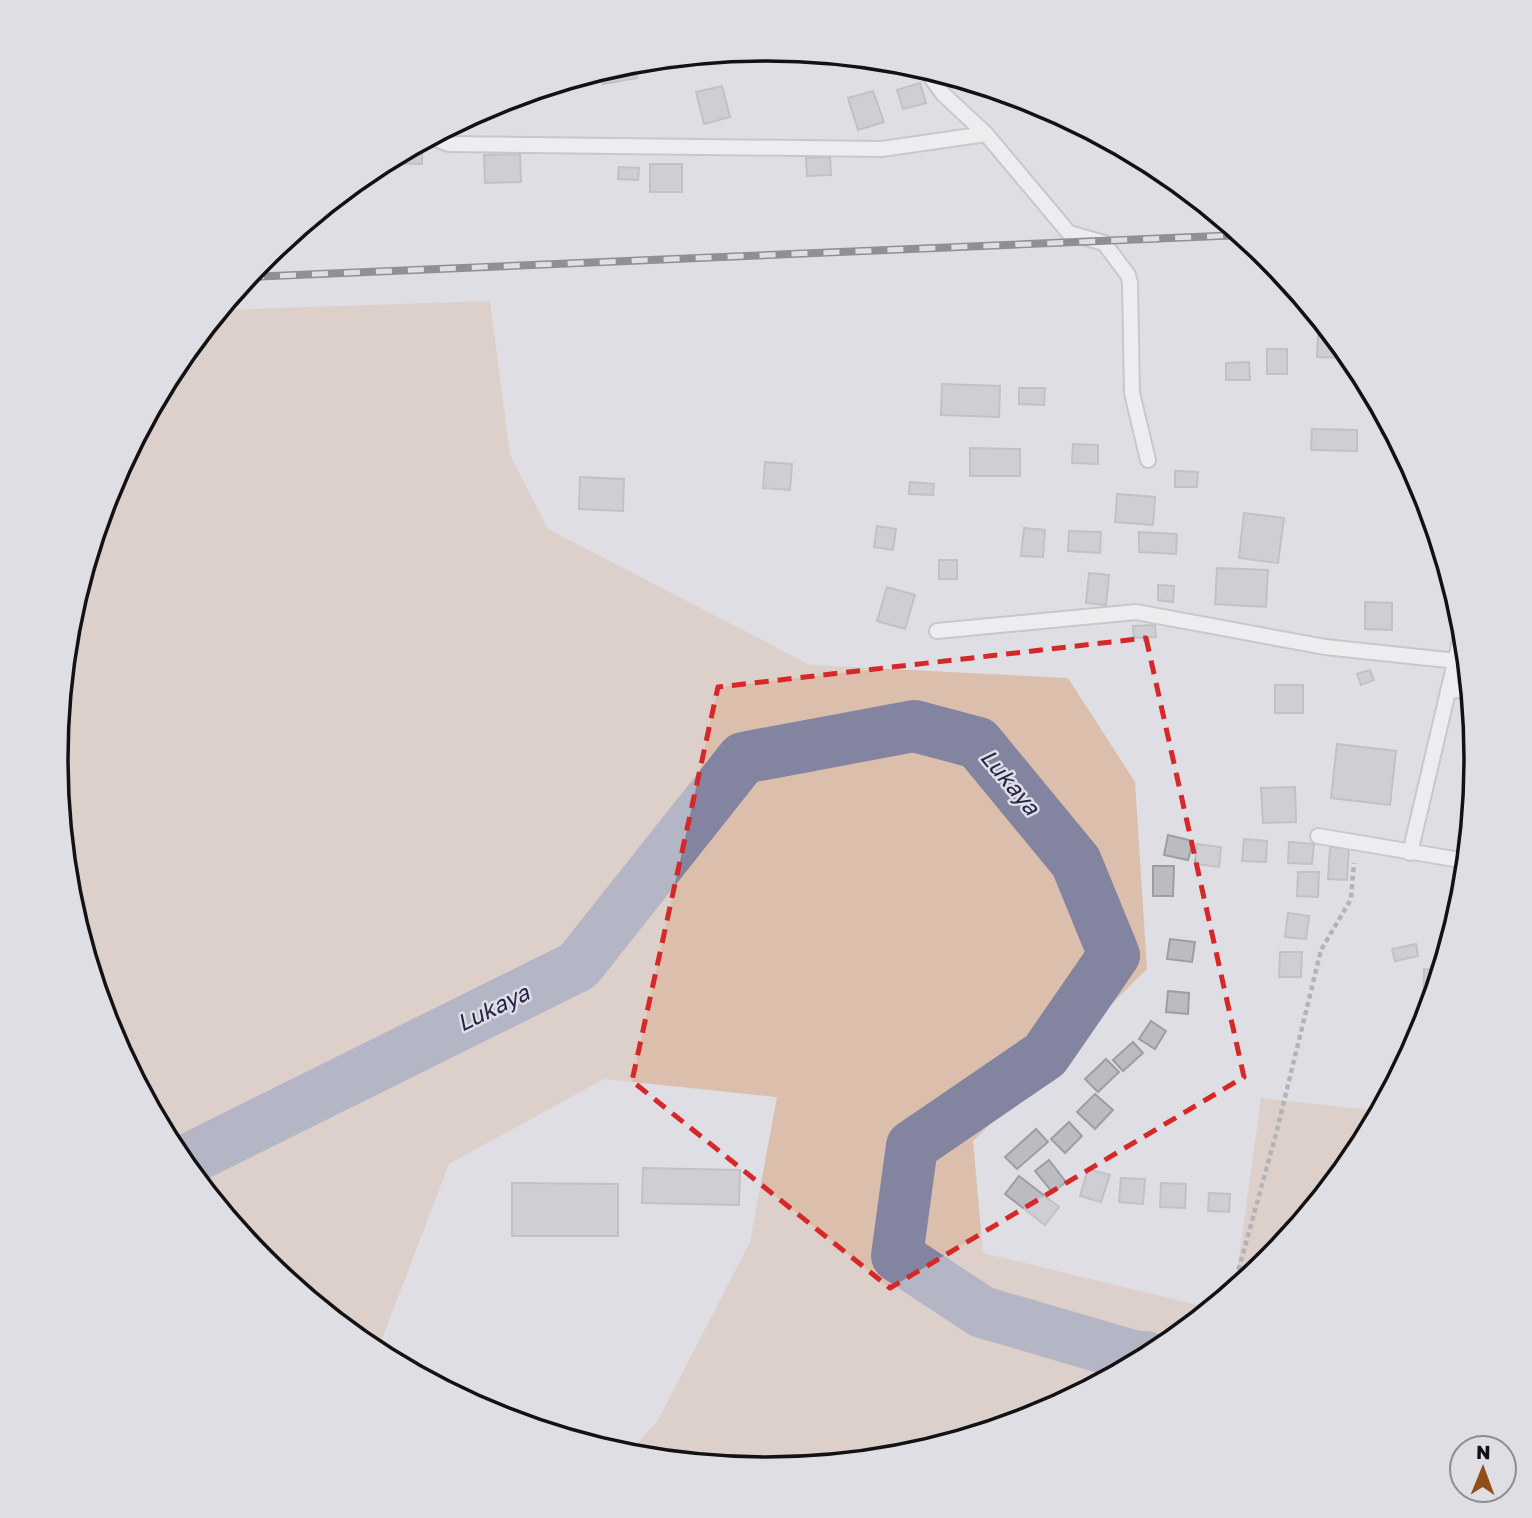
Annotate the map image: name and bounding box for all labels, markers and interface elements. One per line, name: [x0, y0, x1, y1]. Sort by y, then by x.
water label: Lukaya: [975, 743, 1047, 821]
water label: Lukaya: [452, 977, 534, 1037]
north arrow: [1448, 1434, 1518, 1504]
text: N: [1476, 1440, 1491, 1463]

